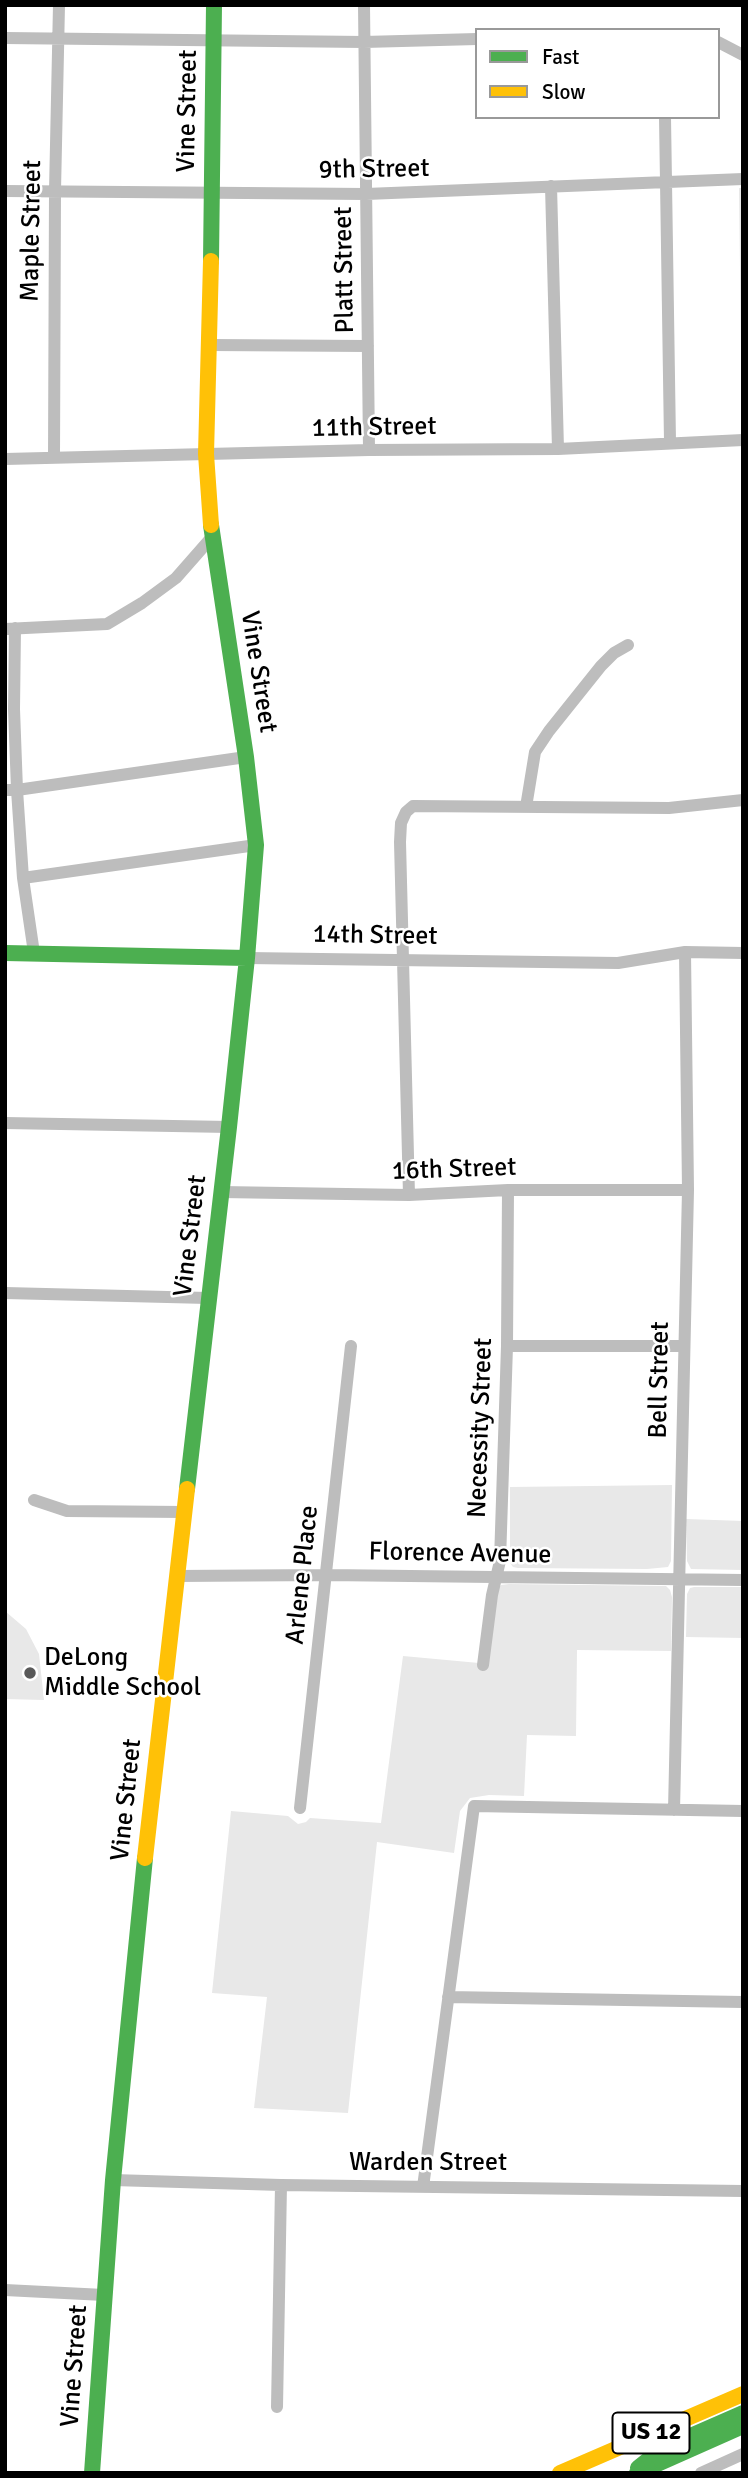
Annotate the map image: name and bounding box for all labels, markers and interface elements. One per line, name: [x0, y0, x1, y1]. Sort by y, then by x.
legend: [475, 28, 720, 119]
text: Fast: [542, 44, 579, 70]
street label: Vine Street: [171, 49, 205, 173]
text: Slow: [542, 79, 586, 105]
street label: 9th Street: [318, 153, 430, 187]
street label: Maple Street: [15, 160, 49, 302]
street label: Platt Street: [328, 206, 362, 334]
street label: 11th Street: [311, 411, 437, 445]
street label: Vine Street: [233, 609, 283, 735]
street label: 14th Street: [312, 919, 438, 953]
street label: 16th Street: [391, 1152, 517, 1188]
street label: Vine Street: [168, 1173, 214, 1299]
street label: Bell Street: [643, 1321, 677, 1439]
street label: Necessity Street: [462, 1337, 500, 1519]
street label: Arlene Place: [280, 1504, 326, 1646]
street label: Florence Avenue: [368, 1537, 552, 1571]
place label: DeLong Middle School: [44, 1642, 201, 1704]
marker: DeLong Middle School: [22, 1665, 38, 1681]
street label: Vine Street: [105, 1737, 149, 1863]
street label: Warden Street: [349, 2147, 507, 2179]
street label: Vine Street: [55, 2304, 95, 2428]
road number: US 12: [612, 2412, 690, 2454]

